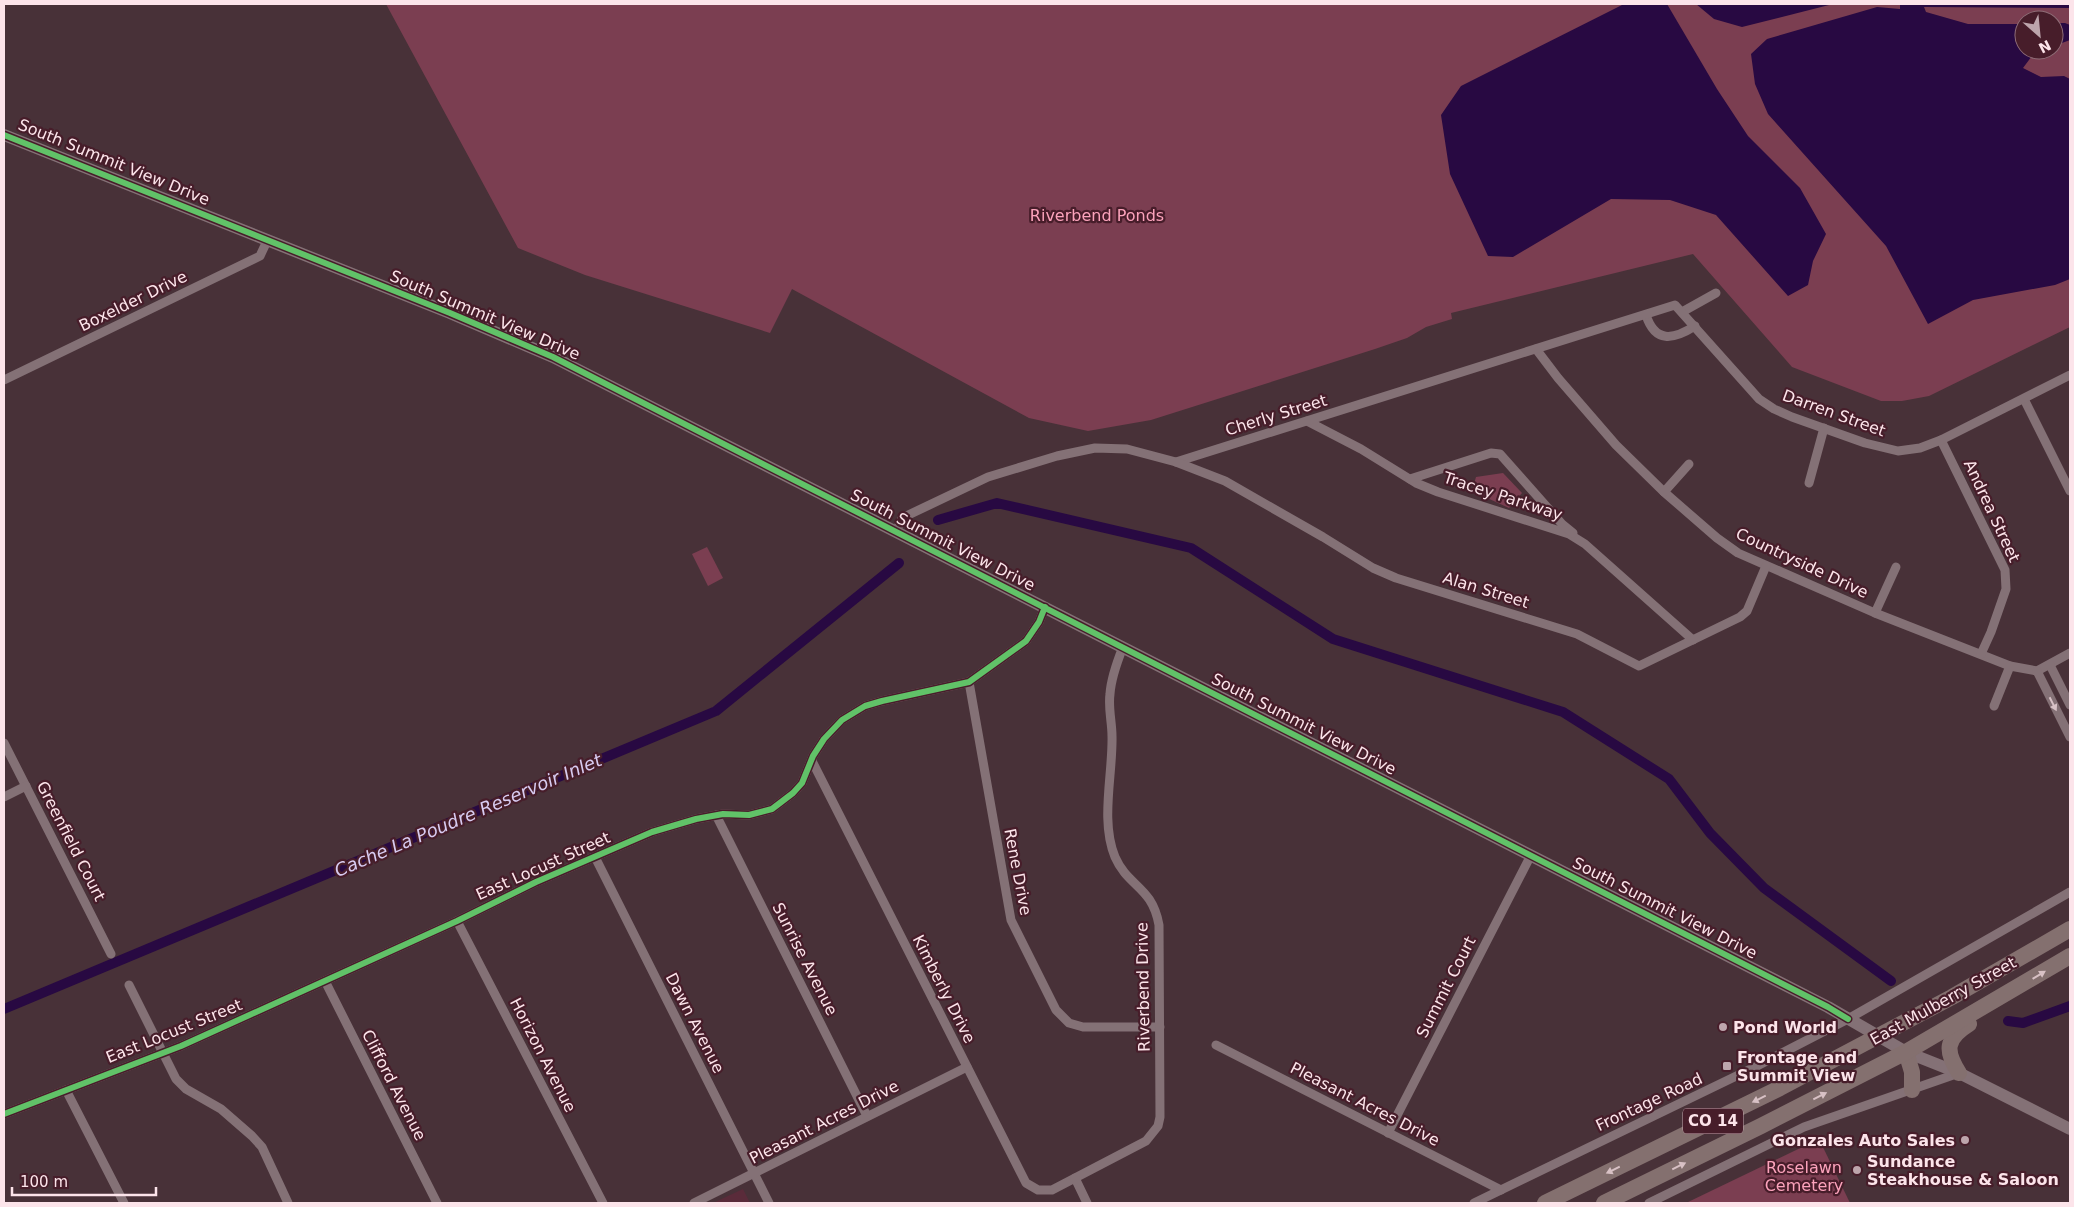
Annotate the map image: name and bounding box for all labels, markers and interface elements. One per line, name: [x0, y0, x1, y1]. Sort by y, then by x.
north arrow: [2014, 10, 2064, 60]
text: N: [2036, 37, 2054, 56]
street label: South Summit View Drive: [16, 115, 212, 209]
park label: Riverbend Ponds: [1030, 206, 1164, 225]
street label: South Summit View Drive: [387, 266, 583, 364]
street label: Boxelder Drive: [76, 267, 190, 335]
street label: Darren Street: [1780, 386, 1888, 440]
street label: Cherly Street: [1223, 391, 1329, 439]
street label: Andrea Street: [1960, 457, 2024, 565]
street label: Tracey Parkway: [1440, 468, 1565, 524]
street label: South Summit View Drive: [848, 485, 1038, 595]
street label: Countryside Drive: [1733, 524, 1871, 602]
street label: Alan Street: [1441, 568, 1531, 612]
street label: South Summit View Drive: [1209, 669, 1399, 779]
one-way arrow: [2049, 697, 2057, 711]
water label: Cache La Poudre Reservoir Inlet: [331, 749, 606, 881]
street label: Greenfield Court: [33, 778, 109, 904]
street label: Rene Drive: [1000, 827, 1036, 917]
street label: East Locust Street: [473, 828, 613, 904]
street label: South Summit View Drive: [1570, 853, 1760, 963]
street label: Sunrise Avenue: [768, 899, 842, 1019]
street label: Riverbend Drive: [1132, 922, 1154, 1052]
street label: Kimberly Drive: [909, 932, 979, 1046]
street label: Summit Court: [1412, 933, 1480, 1041]
street label: East Mulberry Street: [1867, 953, 2019, 1049]
street label: Dawn Avenue: [662, 970, 728, 1076]
one-way arrow: [2032, 970, 2045, 979]
street label: East Locust Street: [103, 995, 245, 1067]
street label: Horizon Avenue: [506, 995, 580, 1115]
place label: Pond World: [1733, 1018, 1837, 1037]
marker: Pond World: [1717, 1021, 1729, 1033]
street label: Clifford Avenue: [358, 1026, 430, 1144]
place label: Frontage and Summit View: [1737, 1048, 1857, 1085]
street label: Pleasant Acres Drive: [1287, 1058, 1443, 1150]
marker: Frontage and Summit View: [1721, 1060, 1733, 1072]
street label: Frontage Road: [1593, 1069, 1705, 1135]
street label: Pleasant Acres Drive: [746, 1076, 902, 1168]
one-way arrow: [1812, 1092, 1827, 1100]
one-way arrow: [1751, 1094, 1766, 1103]
road number: CO 14: [1683, 1108, 1743, 1134]
place label: Gonzales Auto Sales: [1772, 1131, 1955, 1150]
marker: Gonzales Auto Sales: [1959, 1134, 1971, 1146]
place label: Sundance Steakhouse & Saloon: [1867, 1152, 2059, 1189]
park label: Roselawn Cemetery: [1765, 1158, 1843, 1195]
one-way arrow: [1672, 1162, 1686, 1170]
scale bar: [12, 1164, 156, 1196]
marker: Sundance Steakhouse & Saloon: [1851, 1164, 1863, 1176]
one-way arrow: [1606, 1166, 1620, 1174]
text: 100 m: [20, 1173, 68, 1191]

